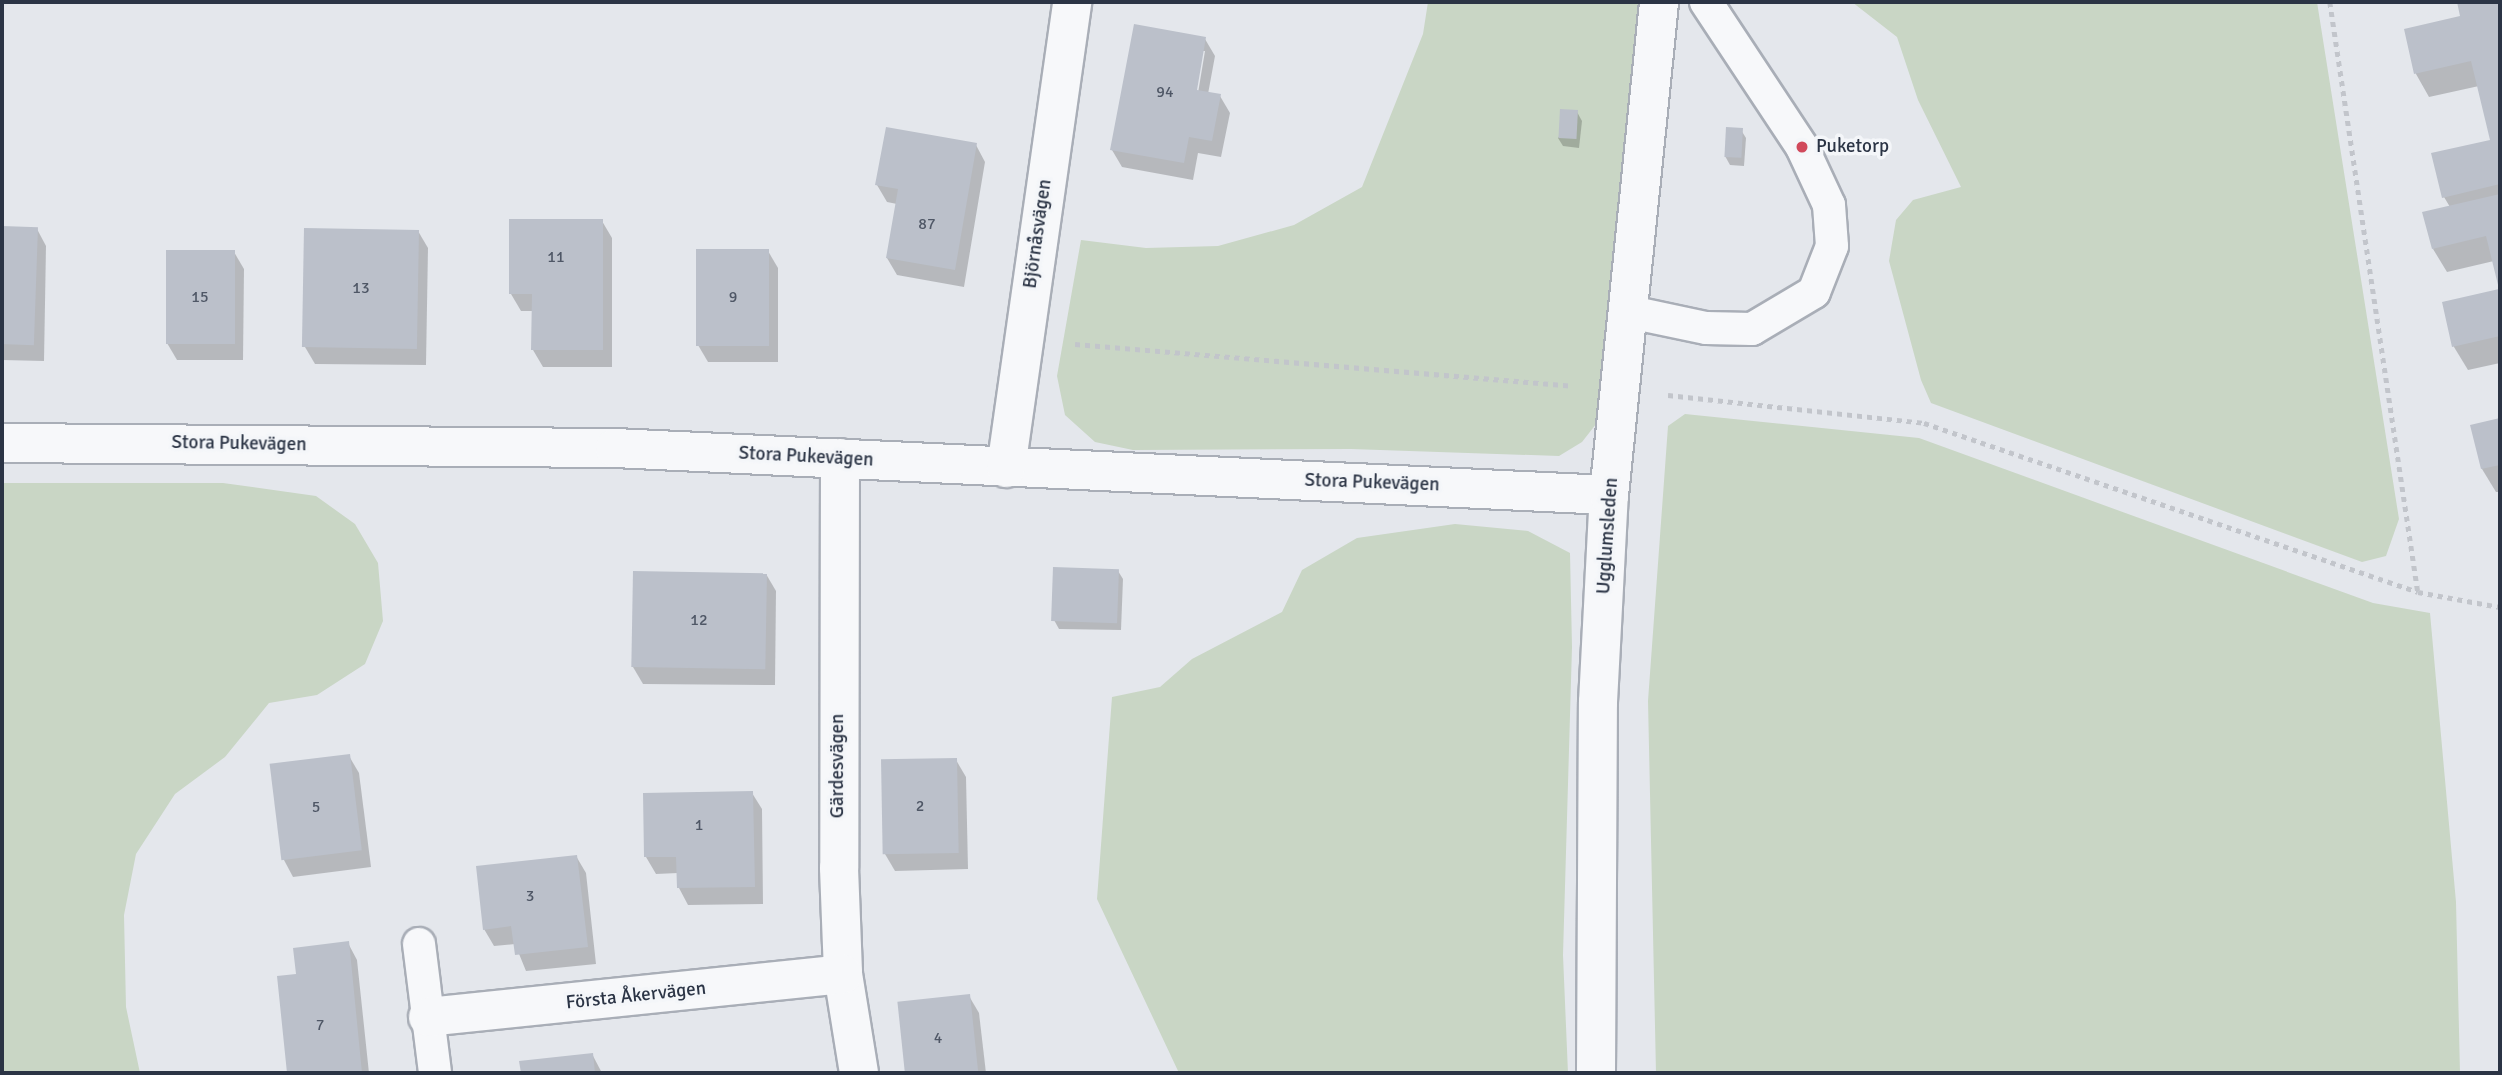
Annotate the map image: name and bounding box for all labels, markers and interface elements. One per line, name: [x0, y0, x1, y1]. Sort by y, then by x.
house number: 94: [1156, 82, 1174, 102]
place label: Puketorp: [1816, 136, 1889, 158]
marker: Puketorp: [1794, 139, 1810, 155]
street label: Björnåsvägen: [1019, 178, 1057, 290]
house number: 87: [918, 214, 936, 234]
house number: 11: [547, 247, 565, 267]
house number: 13: [352, 278, 370, 298]
house number: 15: [191, 287, 209, 307]
house number: 9: [729, 287, 737, 307]
street label: Stora Pukevägen: [171, 431, 307, 457]
street label: Stora Pukevägen: [738, 442, 874, 472]
street label: Stora Pukevägen: [1304, 469, 1440, 497]
street label: Ugglumsleden: [1593, 477, 1623, 595]
house number: 12: [690, 610, 708, 630]
street label: Gärdesvägen: [827, 714, 849, 818]
house number: 2: [916, 796, 924, 816]
house number: 5: [312, 797, 320, 817]
house number: 1: [695, 815, 703, 835]
house number: 3: [526, 886, 534, 906]
street label: Första Åkervägen: [565, 977, 707, 1015]
house number: 7: [316, 1015, 324, 1035]
house number: 4: [934, 1028, 942, 1048]

